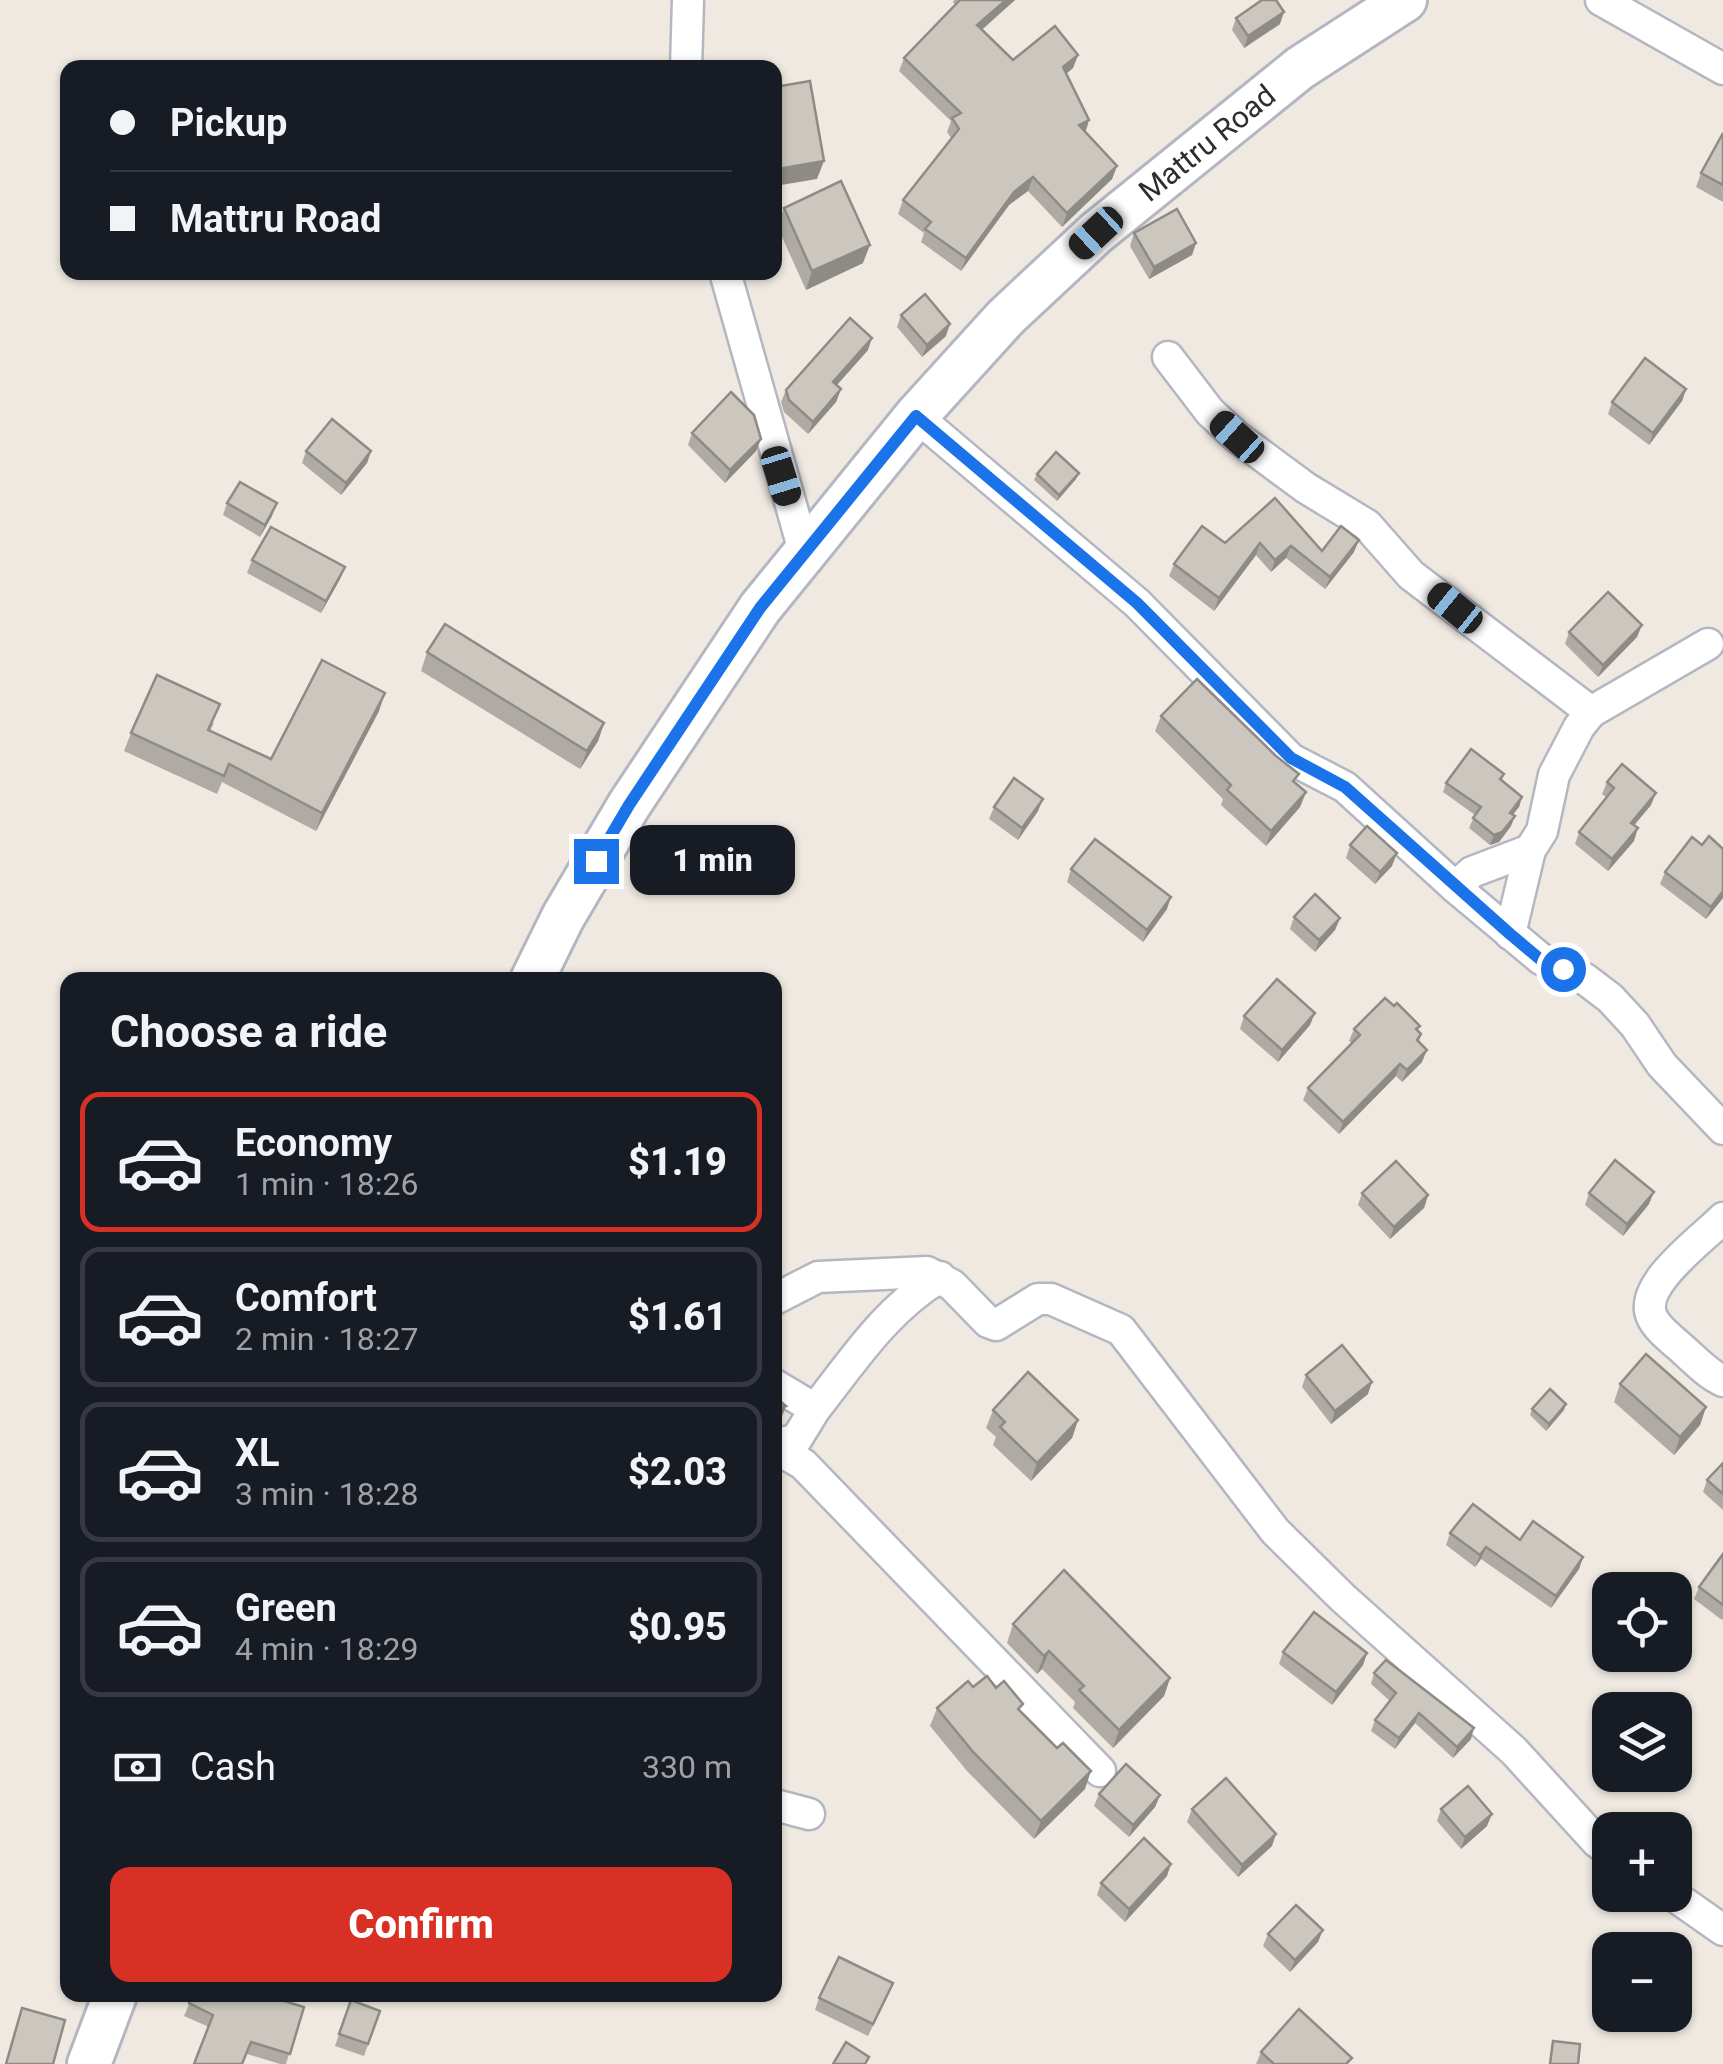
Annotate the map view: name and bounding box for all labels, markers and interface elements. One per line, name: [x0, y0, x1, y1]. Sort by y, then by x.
street label: Mattru Road: [1132, 77, 1282, 209]
text: Pickup: [170, 101, 287, 145]
text: Mattru Road: [170, 197, 382, 241]
car: [1064, 202, 1128, 264]
car: [1205, 406, 1269, 468]
car: [758, 443, 804, 509]
car: [1422, 577, 1488, 639]
callout: 1 min: [631, 826, 796, 896]
route end: [574, 839, 619, 884]
text: 1 min: [672, 841, 753, 879]
route start: [1541, 947, 1586, 992]
text: Choose a ride: [110, 1005, 387, 1058]
icon: car: [115, 1117, 205, 1207]
text: Economy: [235, 1121, 392, 1165]
text: $1.19: [628, 1140, 727, 1184]
text: 1 min · 18:26: [235, 1165, 418, 1203]
icon: car: [115, 1272, 205, 1362]
text: Comfort: [235, 1276, 377, 1320]
text: $1.61: [628, 1295, 727, 1339]
text: 2 min · 18:27: [235, 1320, 418, 1358]
icon: car: [115, 1427, 205, 1517]
text: XL: [235, 1431, 280, 1475]
text: $2.03: [628, 1450, 727, 1494]
text: 3 min · 18:28: [235, 1475, 418, 1513]
map controls: [1592, 1572, 1692, 2032]
button: locate: [1592, 1572, 1692, 1672]
icon: car: [115, 1582, 205, 1672]
text: Green: [235, 1586, 337, 1630]
text: $0.95: [628, 1605, 727, 1649]
text: 4 min · 18:29: [235, 1630, 418, 1668]
button: layers: [1592, 1692, 1692, 1792]
icon: cash: [110, 1740, 165, 1795]
text: Cash: [190, 1745, 276, 1789]
text: 330 m: [642, 1748, 732, 1786]
button: +: [1592, 1812, 1692, 1912]
button: Confirm: [110, 1867, 732, 1982]
button: −: [1592, 1932, 1692, 2032]

